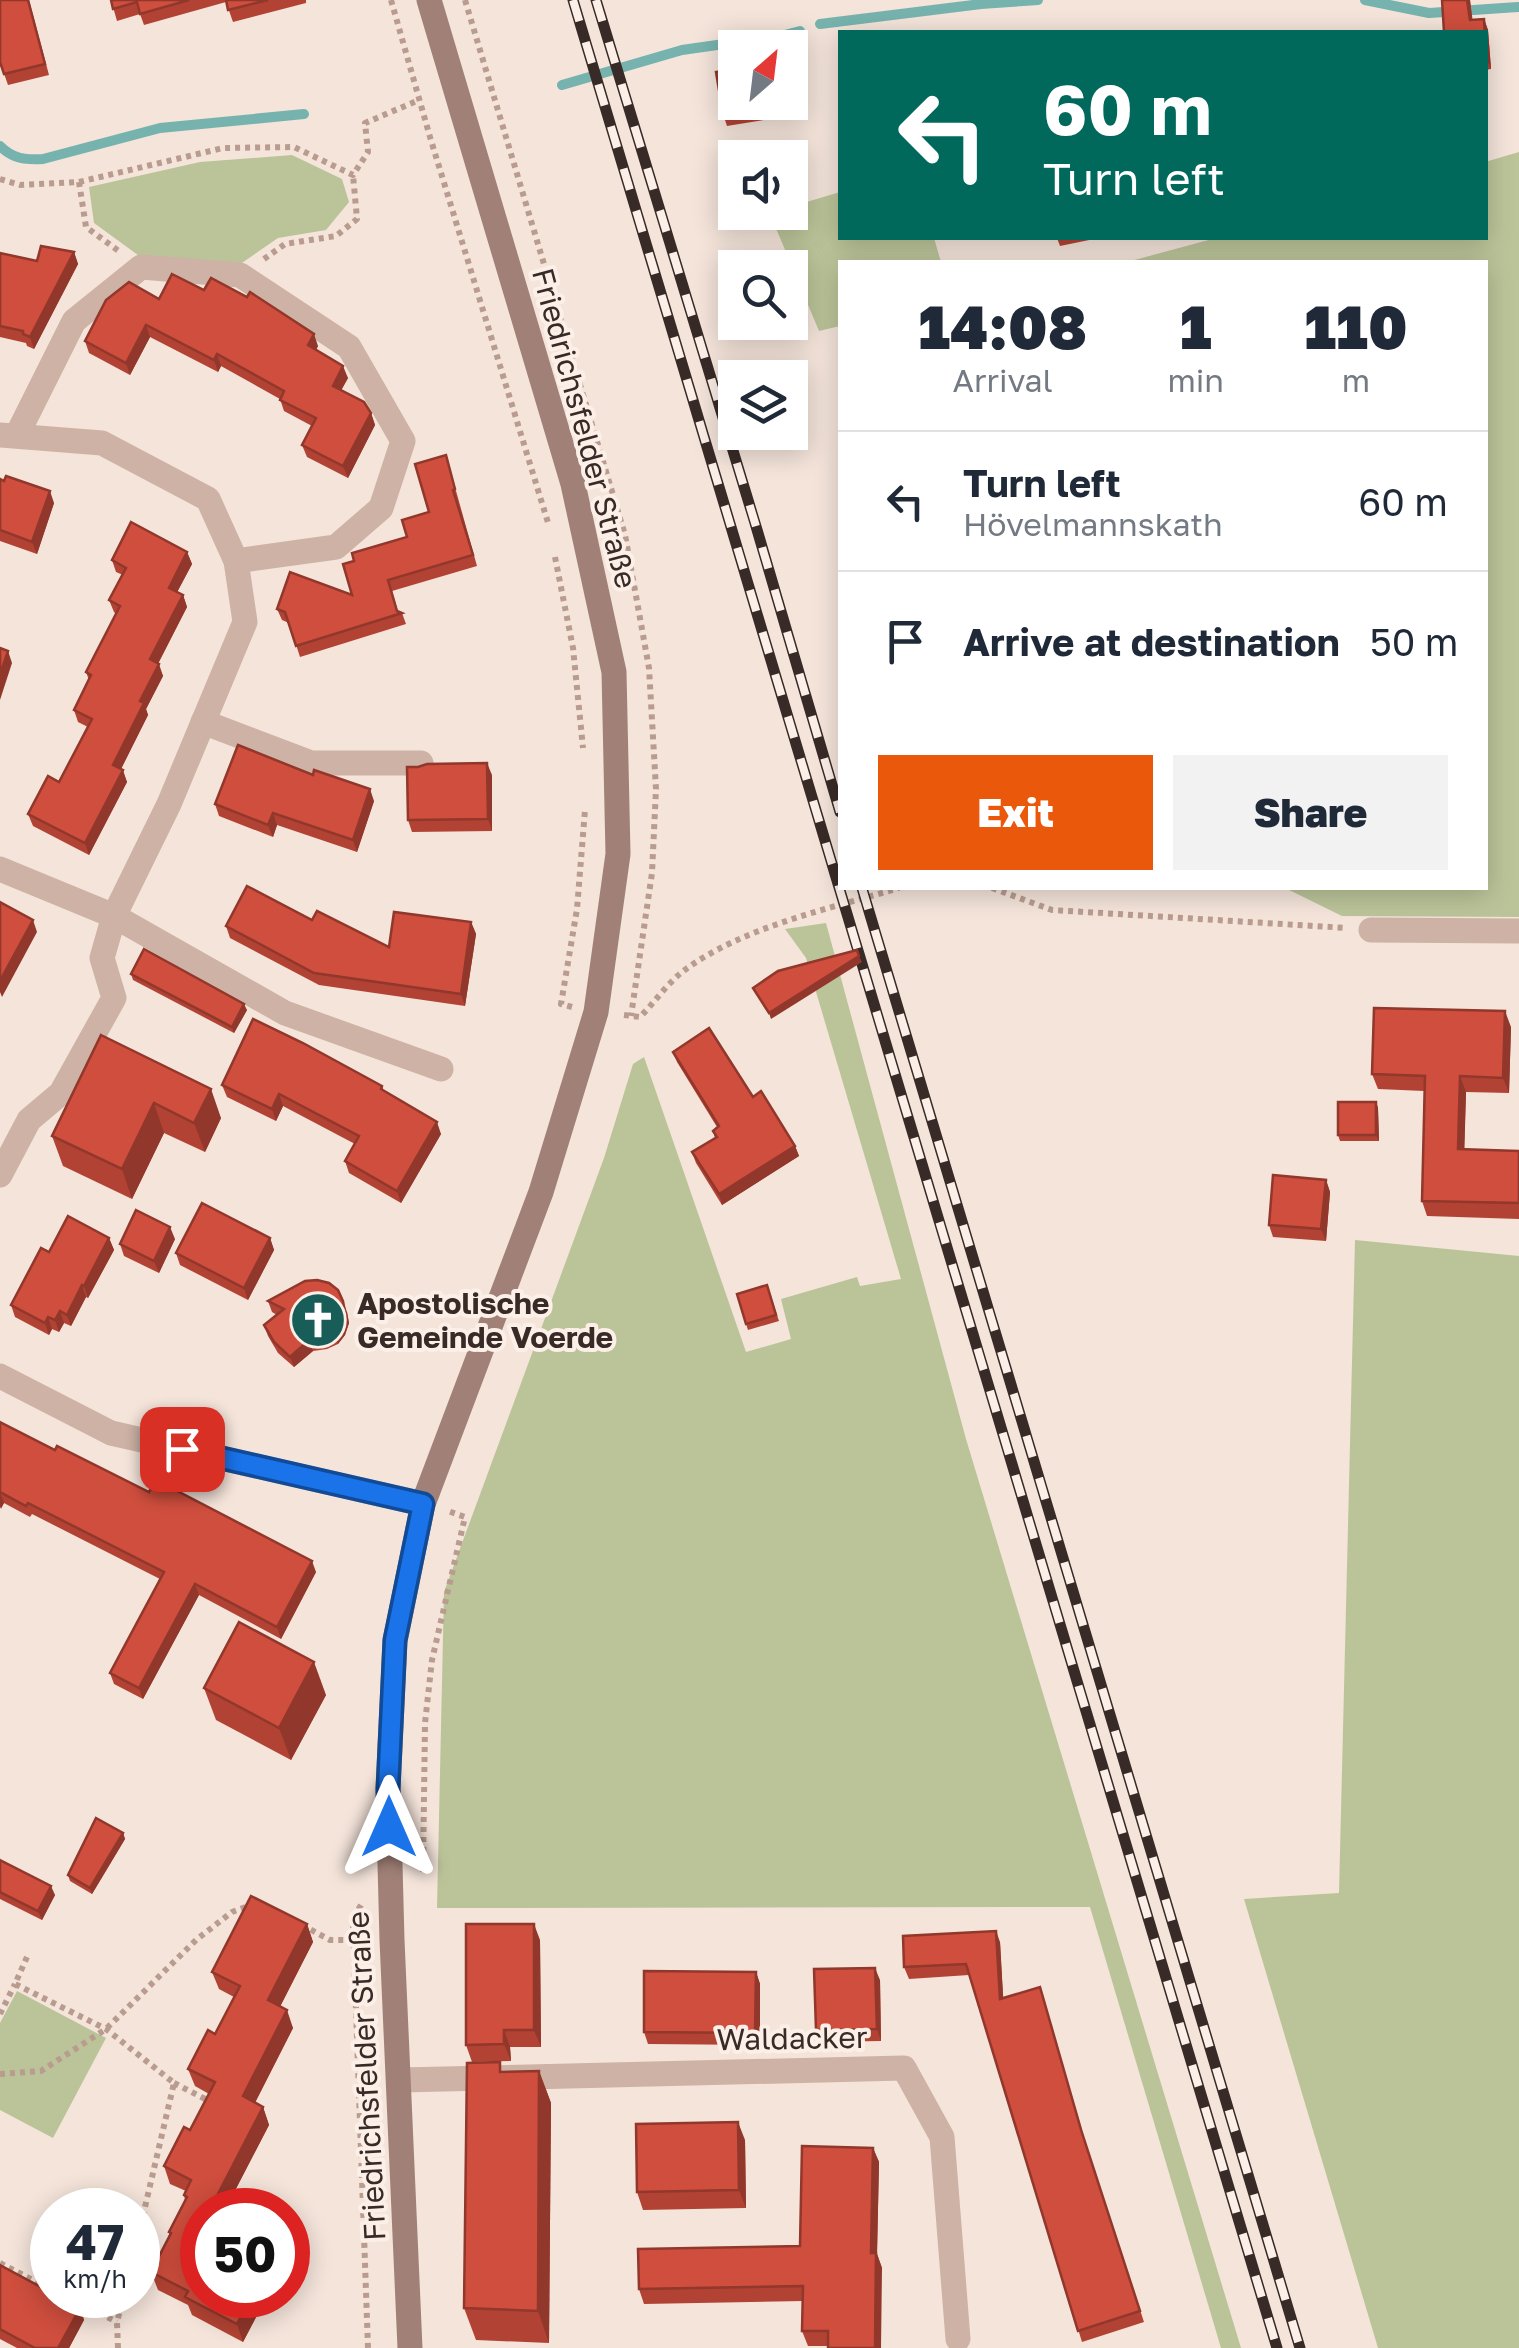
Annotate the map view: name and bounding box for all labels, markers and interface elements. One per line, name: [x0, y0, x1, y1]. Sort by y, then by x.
north arrow: [718, 30, 808, 120]
map controls: [718, 30, 808, 450]
text: 60 m: [1043, 66, 1212, 150]
icon: left: [878, 70, 1008, 200]
button: sound: [718, 140, 808, 230]
text: Turn left: [1043, 151, 1225, 205]
button: search: [718, 250, 808, 340]
street label: Friedrichsfelder Straße: [525, 264, 645, 592]
text: 14:08: [918, 290, 1087, 362]
text: 1: [1180, 290, 1212, 362]
text: 110: [1305, 290, 1407, 362]
button: layers: [718, 360, 808, 450]
text: Arrival: [953, 361, 1053, 399]
text: min: [1167, 361, 1224, 399]
text: m: [1342, 361, 1370, 399]
text: Turn left: [963, 460, 1121, 505]
icon: left: [878, 474, 933, 529]
text: 60 m: [1358, 479, 1448, 524]
text: Hövelmannskath: [963, 505, 1223, 543]
icon: arrive: [878, 614, 933, 669]
text: Arrive at destination: [963, 619, 1340, 664]
text: 50 m: [1370, 619, 1458, 664]
button: Exit: [878, 755, 1153, 870]
button: Share: [1173, 755, 1448, 870]
place label: Apostolische Gemeinde Voerde: [357, 1285, 613, 1355]
church icon: Apostolische Gemeinde Voerde: [288, 1290, 348, 1350]
pin: [140, 1407, 225, 1492]
icon: arrive: [155, 1422, 210, 1477]
position arrow: [337, 1775, 441, 1879]
street label: Friedrichsfelder Straße: [339, 1910, 393, 2242]
street label: Waldacker: [716, 2019, 868, 2057]
speed limit sign: 50: [180, 2188, 310, 2318]
text: 47: [66, 2211, 124, 2271]
text: km/h: [63, 2263, 127, 2294]

